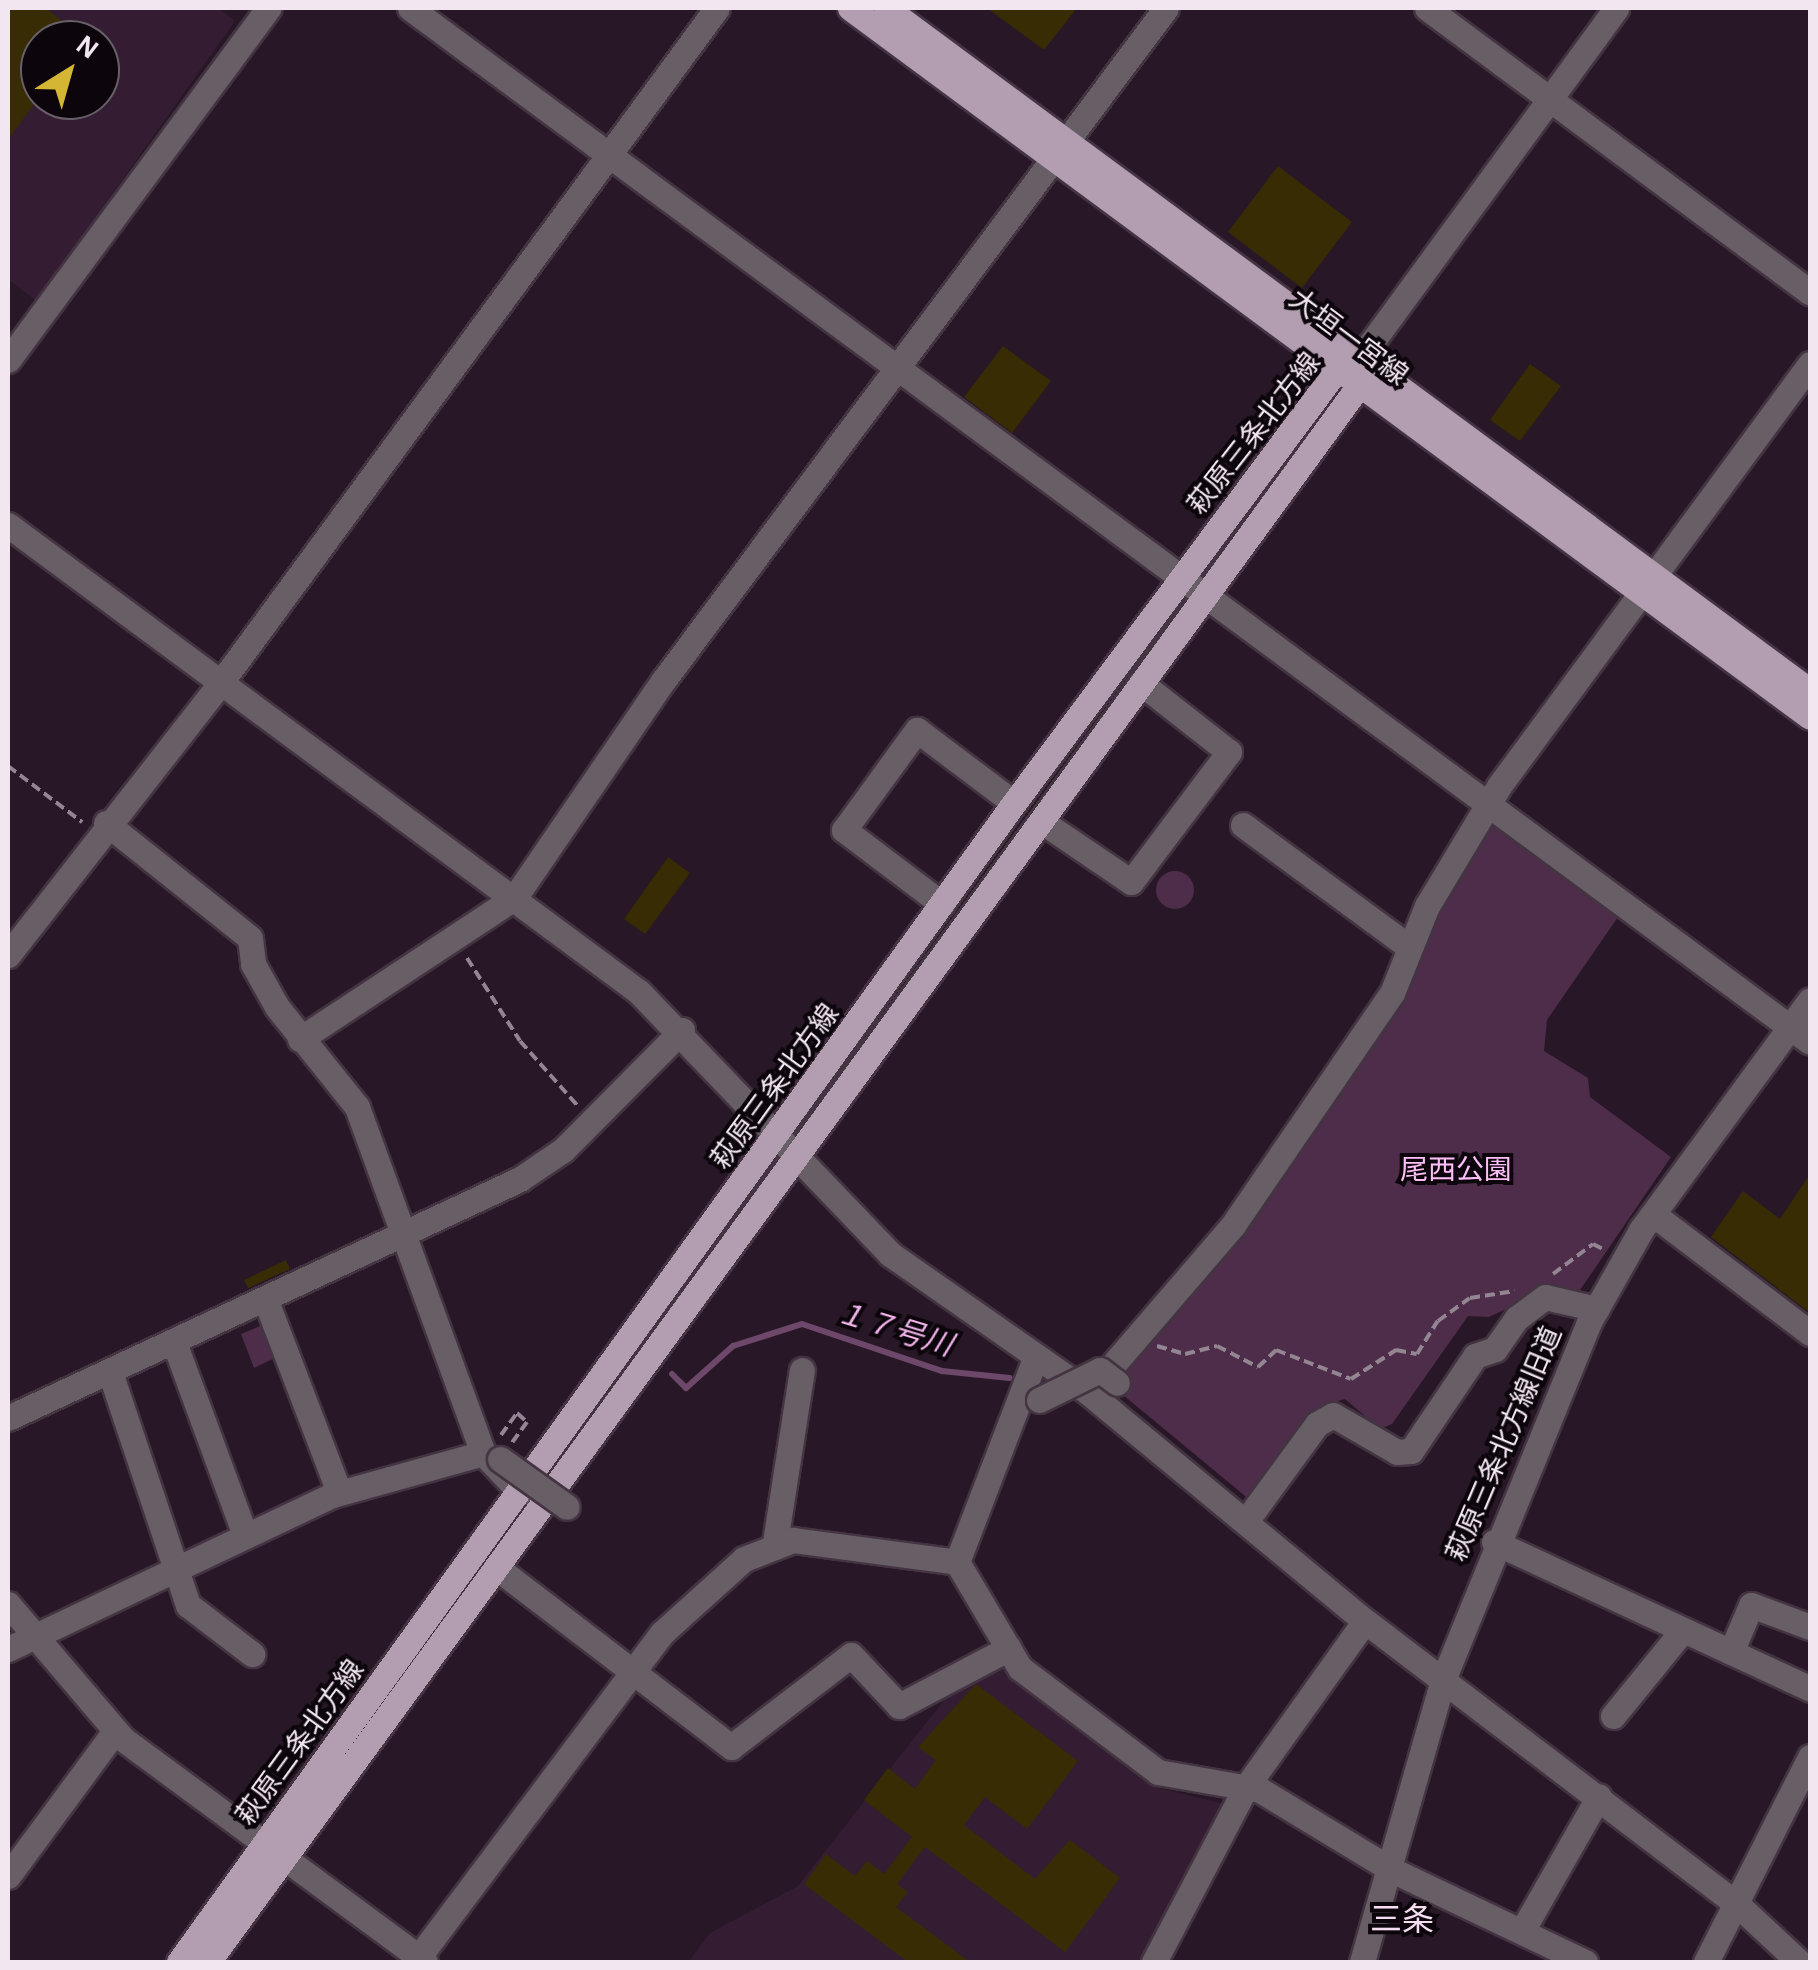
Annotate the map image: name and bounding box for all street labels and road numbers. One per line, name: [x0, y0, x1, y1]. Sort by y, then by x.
street label: 大垣一宮線: [1282, 282, 1414, 394]
street label: 萩原三条北方線: [1181, 346, 1329, 522]
street label: 萩原三条北方線: [705, 998, 847, 1176]
street label: 萩原三条北方線旧道: [1440, 1321, 1570, 1567]
street label: 萩原三条北方線: [230, 1654, 372, 1832]

